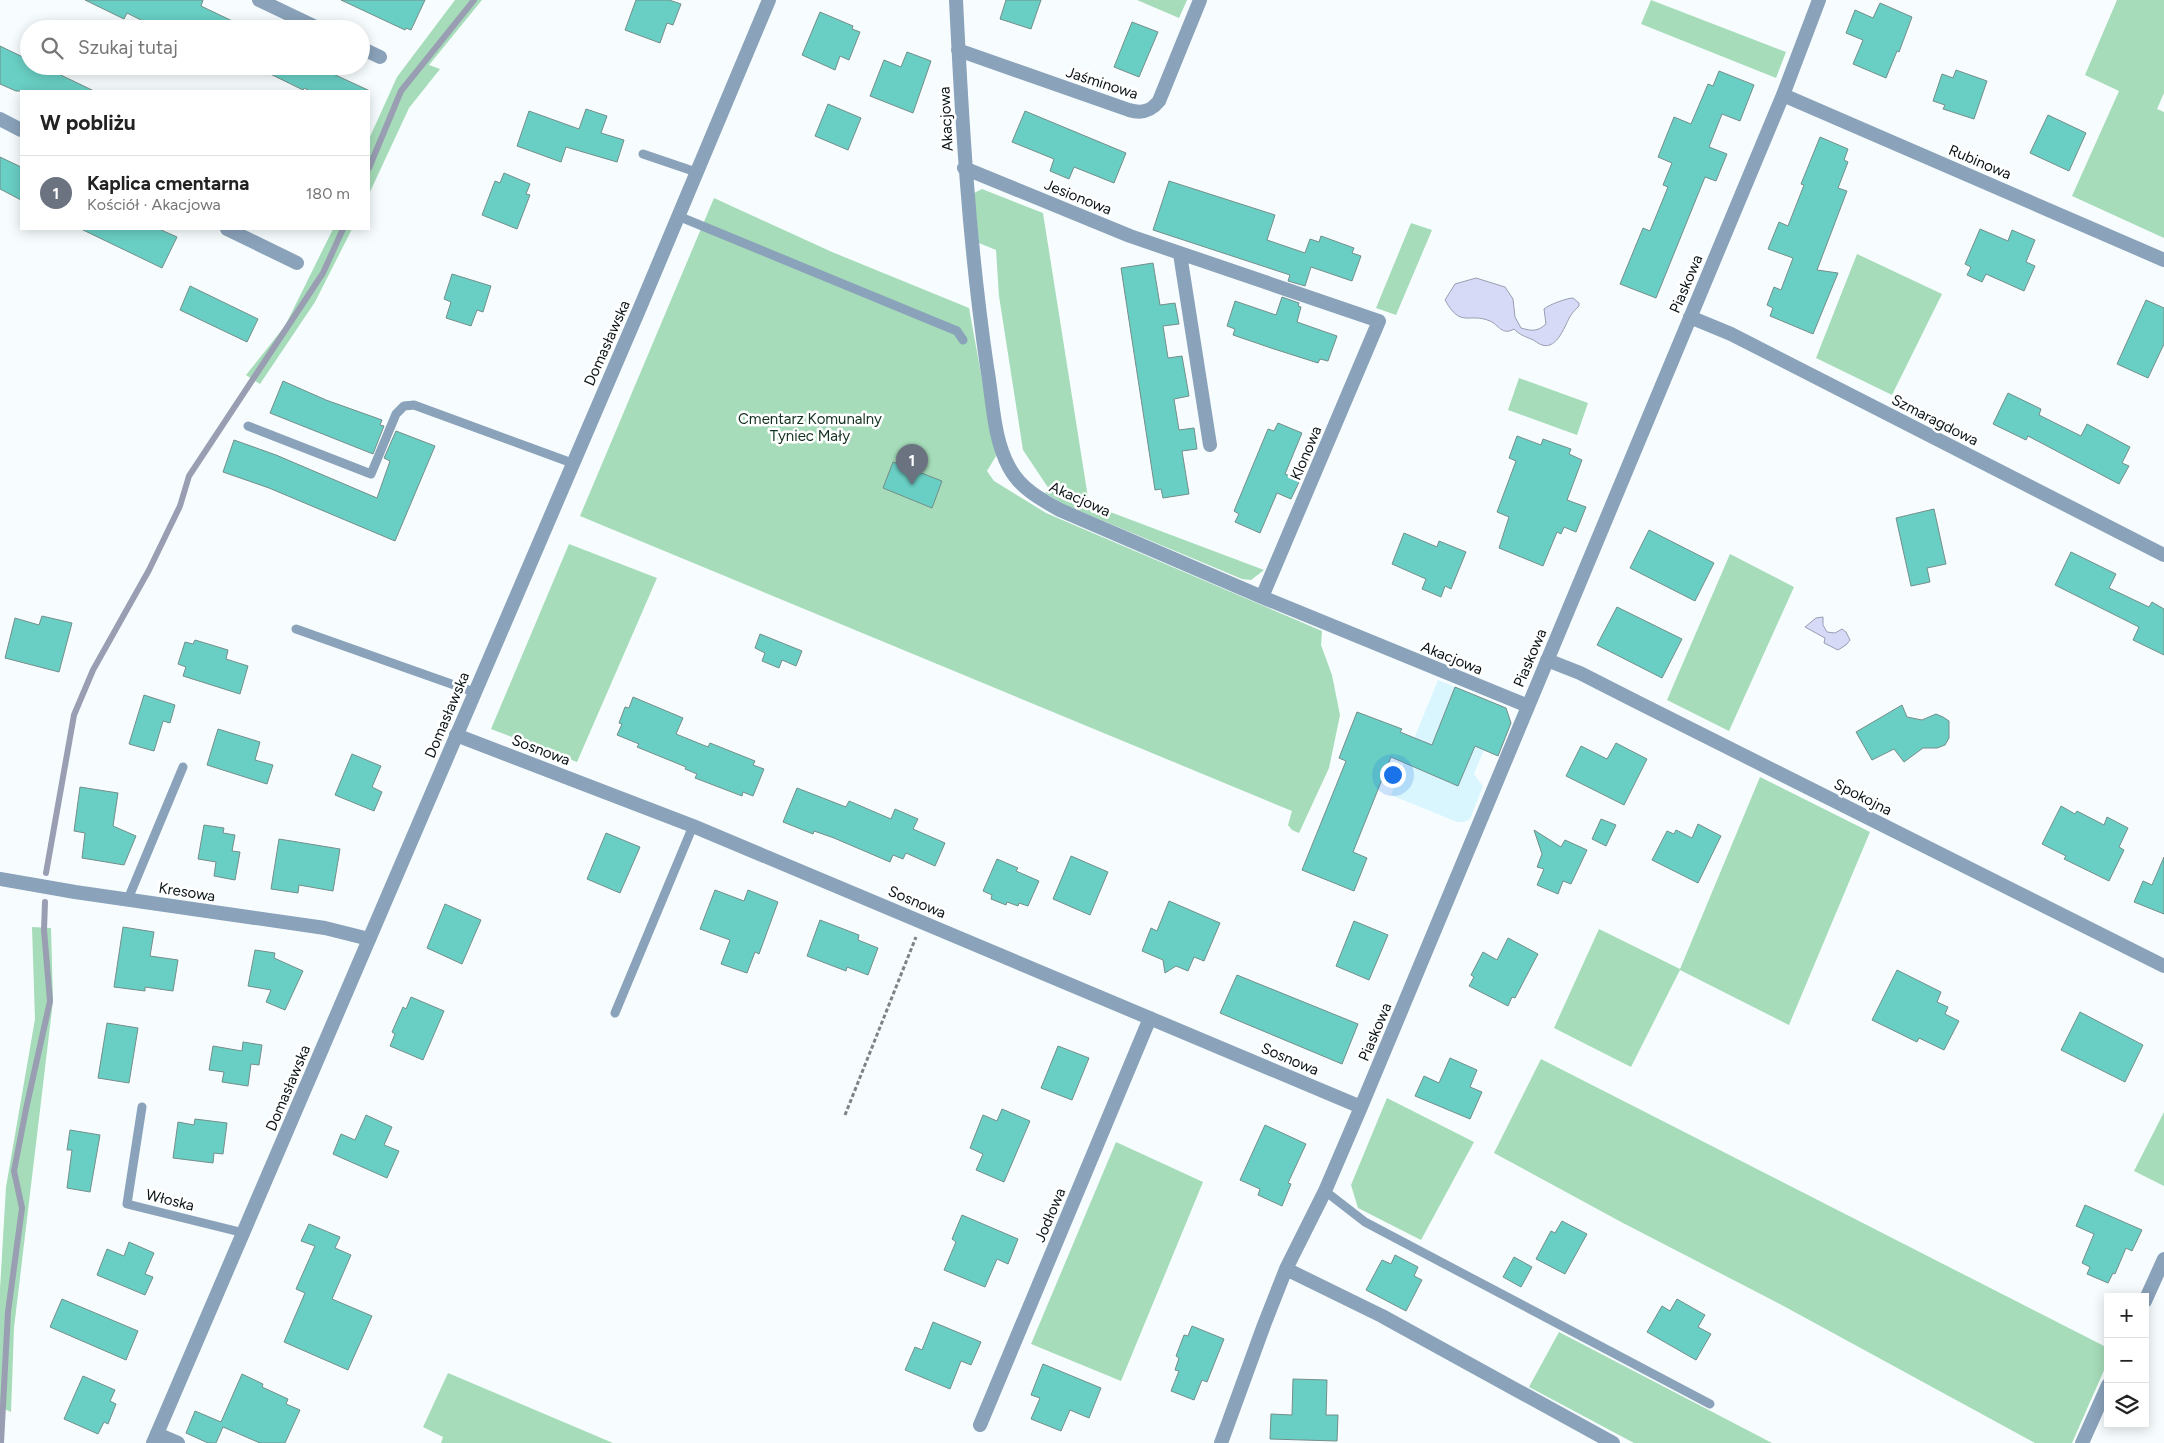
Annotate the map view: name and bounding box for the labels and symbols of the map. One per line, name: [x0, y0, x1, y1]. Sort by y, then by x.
street label: Jaśminowa: [1064, 63, 1140, 103]
street label: Akacjowa: [935, 86, 957, 152]
street label: Rubinowa: [1946, 141, 2014, 183]
street label: Jesionowa: [1042, 175, 1114, 219]
street label: Piaskowa: [1666, 252, 1706, 316]
street label: Domasławska: [580, 297, 634, 389]
street label: Szmaragdowa: [1889, 390, 1981, 450]
park label: Cmentarz Komunalny Tyniec Mały: [738, 410, 882, 445]
street label: Klonowa: [1287, 423, 1325, 483]
pin: 1: [896, 444, 928, 485]
street label: Akacjowa: [1047, 478, 1113, 520]
street label: Piaskowa: [1510, 626, 1550, 690]
street label: Akacjowa: [1419, 638, 1485, 678]
street label: Domasławska: [421, 669, 473, 761]
street label: Sosnowa: [509, 731, 573, 769]
your location: [1380, 762, 1406, 788]
street label: Spokojna: [1831, 775, 1895, 819]
street label: Kresowa: [157, 879, 217, 905]
street label: Sosnowa: [885, 882, 949, 922]
street label: Piaskowa: [1355, 1000, 1395, 1064]
street label: Sosnowa: [1258, 1039, 1322, 1079]
street label: Domasławska: [262, 1042, 314, 1134]
street label: Włoska: [144, 1185, 196, 1215]
street label: Jodłowa: [1031, 1185, 1069, 1245]

